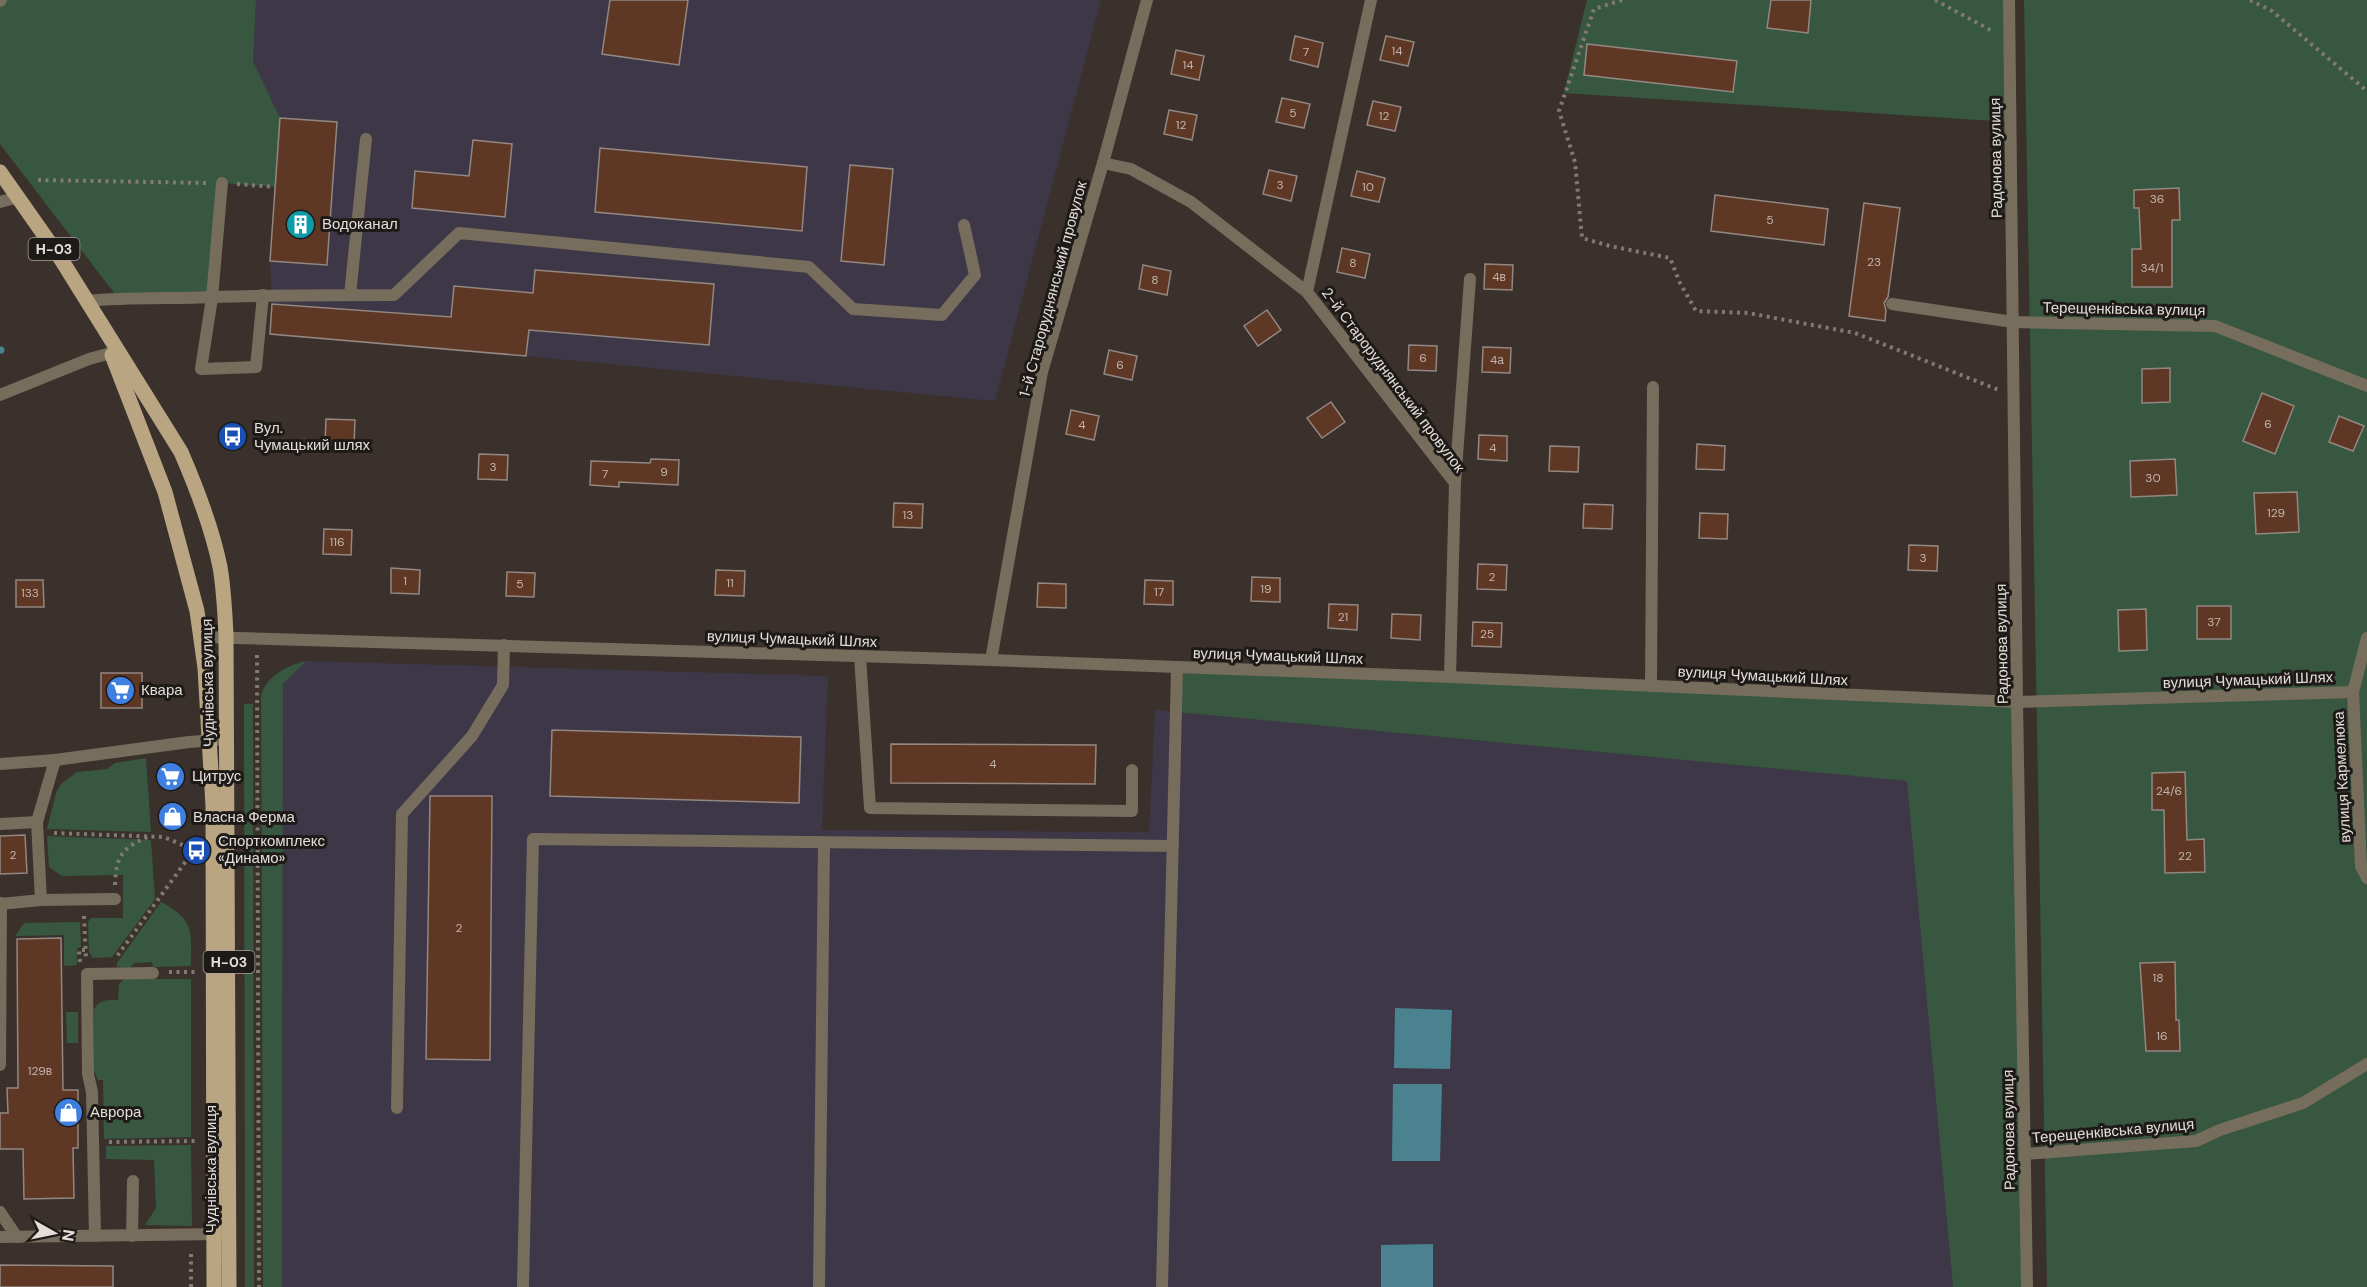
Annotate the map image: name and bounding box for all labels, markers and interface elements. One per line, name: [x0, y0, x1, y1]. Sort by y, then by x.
house number: 14: [1391, 43, 1403, 59]
house number: 7: [1303, 44, 1309, 60]
house number: 14: [1182, 57, 1194, 73]
street label: Радонова вулиця: [1985, 98, 2007, 218]
house number: 5: [1289, 105, 1297, 121]
house number: 12: [1379, 108, 1389, 124]
house number: 12: [1176, 117, 1186, 133]
house number: 3: [1276, 177, 1284, 193]
street label: 1-й Староруднянський провулок: [1015, 179, 1092, 399]
house number: 10: [1362, 179, 1374, 195]
house number: 36: [2150, 191, 2164, 207]
building icon: Водоканал: [285, 208, 317, 240]
house number: 5: [1766, 212, 1774, 228]
place label: Водоканал: [322, 214, 398, 234]
road number: Н-03: [28, 238, 80, 260]
house number: 23: [1867, 254, 1881, 270]
house number: 8: [1349, 255, 1357, 271]
house number: 34/1: [2141, 260, 2163, 276]
house number: 4в: [1492, 269, 1506, 285]
house number: 8: [1151, 272, 1159, 288]
street label: 2-й Староруднянський провулок: [1317, 284, 1469, 477]
street label: Терещенківська вулиця: [2042, 298, 2206, 320]
house number: 6: [1419, 350, 1427, 366]
house number: 4а: [1490, 352, 1504, 368]
house number: 6: [1116, 357, 1124, 373]
house number: 6: [2264, 416, 2272, 432]
house number: 4: [1078, 417, 1086, 433]
place label: Вул. Чумацький шлях: [254, 418, 371, 455]
bus stop icon: Вул. Чумацький шлях: [217, 421, 249, 453]
house number: 4: [1489, 440, 1497, 456]
house number: 3: [489, 459, 497, 475]
house number: 9: [660, 464, 668, 480]
house number: 7: [602, 466, 608, 482]
house number: 30: [2145, 470, 2161, 486]
house number: 129: [2267, 505, 2285, 521]
house number: 13: [903, 507, 913, 523]
house number: 116: [329, 534, 345, 550]
house number: 3: [1919, 550, 1927, 566]
house number: 2: [1489, 569, 1496, 585]
house number: 1: [403, 573, 407, 589]
house number: 11: [726, 575, 734, 591]
house number: 5: [516, 576, 524, 592]
house number: 19: [1260, 581, 1272, 597]
house number: 17: [1154, 584, 1164, 600]
street label: Радонова вулиця: [1991, 584, 2013, 704]
house number: 133: [21, 585, 39, 601]
house number: 21: [1338, 609, 1348, 625]
house number: 37: [2207, 614, 2221, 630]
street label: Чуднівська вулиця: [197, 619, 219, 747]
street label: вулиця Чумацький Шлях: [706, 626, 878, 652]
house number: 25: [1480, 626, 1494, 642]
street label: вулиця Чумацький Шлях: [1192, 643, 1364, 669]
street label: вулиця Чумацький Шлях: [1677, 662, 1849, 690]
street label: вулиця Чумацький Шлях: [2162, 667, 2334, 693]
supermarket icon: Квара: [104, 674, 136, 706]
place label: Квара: [141, 680, 183, 700]
street label: вулиця Кармелюка: [2329, 710, 2355, 843]
house number: 4: [989, 756, 997, 772]
supermarket icon: Цитрус: [155, 760, 187, 792]
place label: Цитрус: [192, 766, 242, 786]
house number: 24/6: [2156, 783, 2182, 799]
shop icon: Власна Ферма: [156, 801, 188, 833]
place label: Власна Ферма: [193, 807, 296, 827]
place label: Спорткомплекс «Динамо»: [218, 831, 326, 868]
bus stop icon: Спорткомплекс «Динамо»: [181, 834, 213, 866]
house number: 2: [10, 847, 17, 863]
house number: 22: [2178, 848, 2192, 864]
house number: 2: [456, 920, 463, 936]
road number: Н-03: [204, 951, 254, 973]
house number: 18: [2152, 970, 2164, 986]
house number: 16: [2156, 1028, 2168, 1044]
house number: 129в: [28, 1063, 52, 1079]
street label: Радонова вулиця: [1998, 1070, 2020, 1190]
shop icon: Аврора: [53, 1096, 85, 1128]
place label: Аврора: [90, 1102, 142, 1122]
street label: Чуднівська вулиця: [201, 1105, 221, 1233]
street label: Терещенківська вулиця: [2031, 1114, 2195, 1148]
north arrow: [24, 1203, 84, 1263]
text: N: [57, 1228, 80, 1243]

